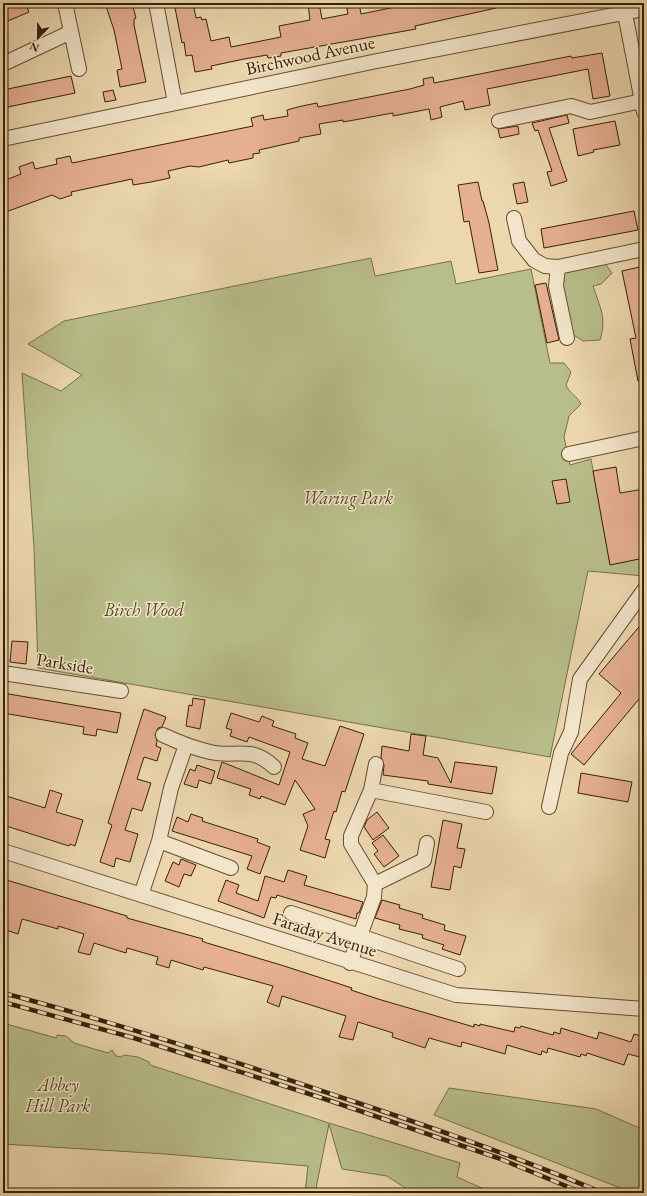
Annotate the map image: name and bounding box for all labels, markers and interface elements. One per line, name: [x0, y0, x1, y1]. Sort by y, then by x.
north arrow: [18, 18, 58, 58]
street label: Birchwood Avenue: [243, 30, 377, 80]
text: N: [27, 39, 41, 55]
park label: Waring Park: [303, 486, 393, 510]
park label: Birch Wood: [103, 598, 185, 621]
street label: Parkside: [35, 647, 95, 679]
street label: Faraday Avenue: [270, 906, 380, 962]
park label: Abbey Hill Park: [25, 1073, 90, 1117]

